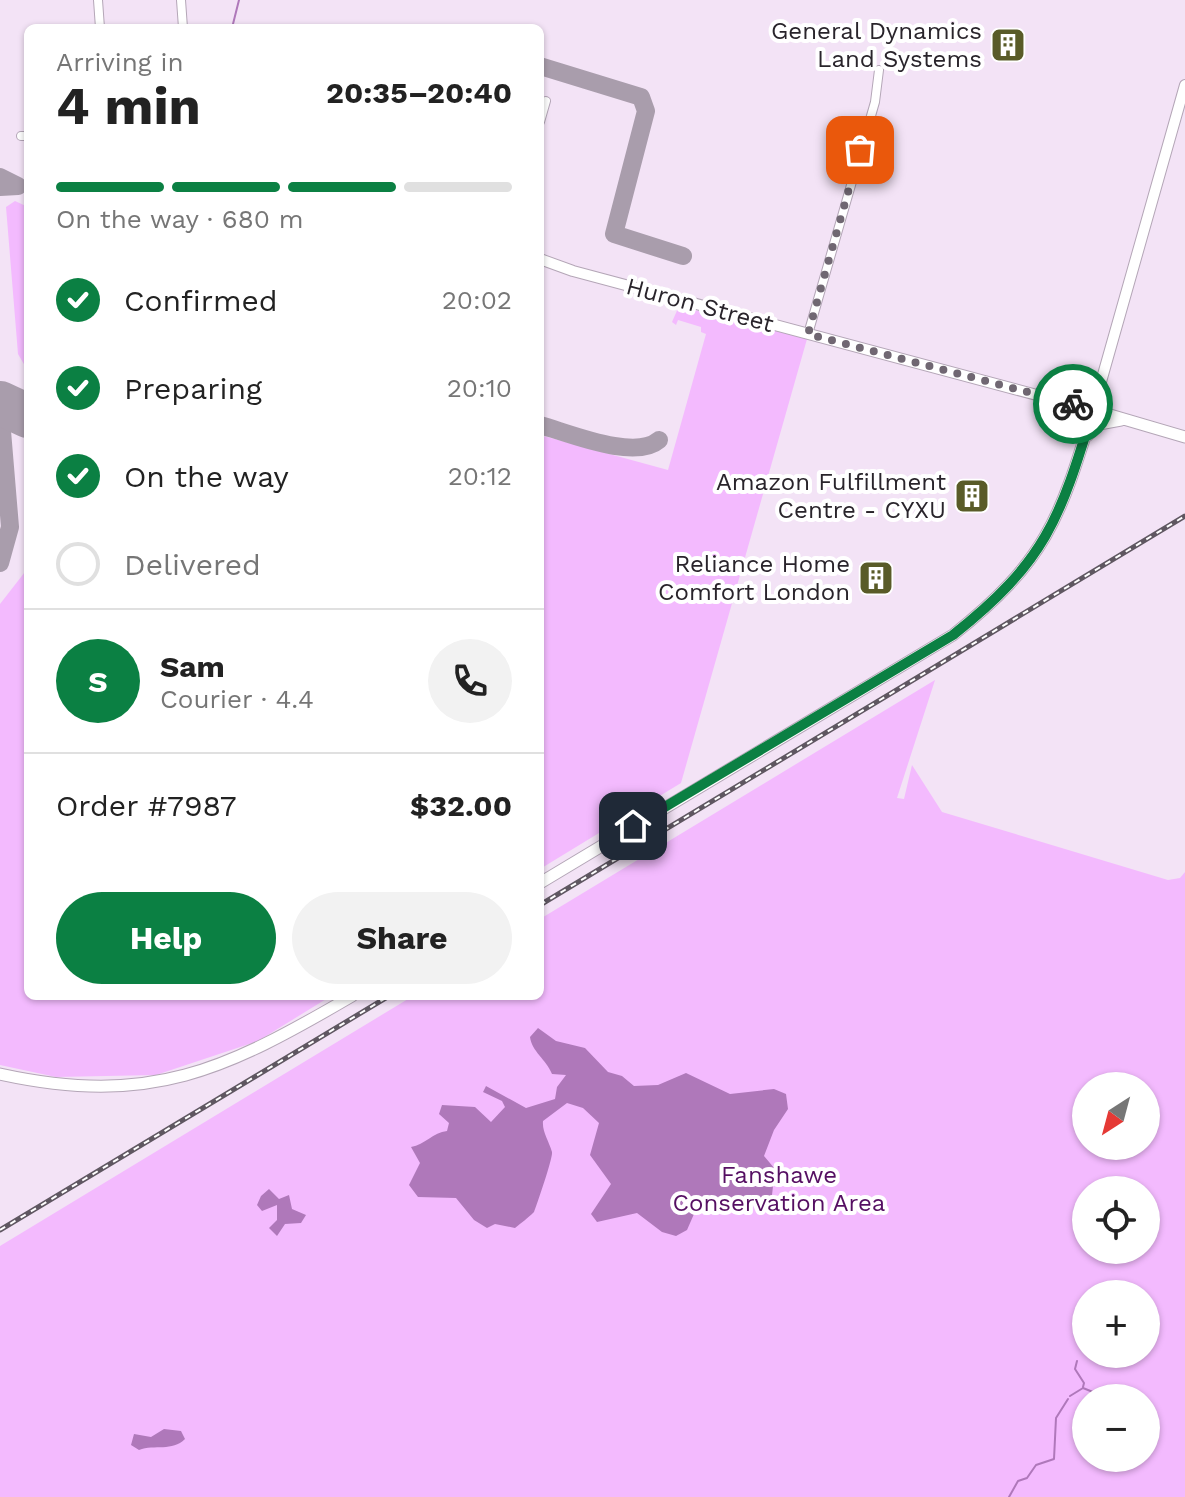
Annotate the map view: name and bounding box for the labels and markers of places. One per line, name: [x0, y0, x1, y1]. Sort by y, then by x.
place label: General Dynamics Land Systems: [771, 17, 982, 73]
building icon: General Dynamics Land Systems: [989, 26, 1027, 64]
pin: [826, 116, 894, 184]
place label: Amazon Fulfillment Centre - CYXU: [716, 468, 946, 524]
building icon: Amazon Fulfillment Centre - CYXU: [953, 477, 991, 515]
place label: Reliance Home Comfort London: [658, 550, 850, 606]
building icon: Reliance Home Comfort London: [857, 559, 895, 597]
pin: [599, 792, 667, 860]

